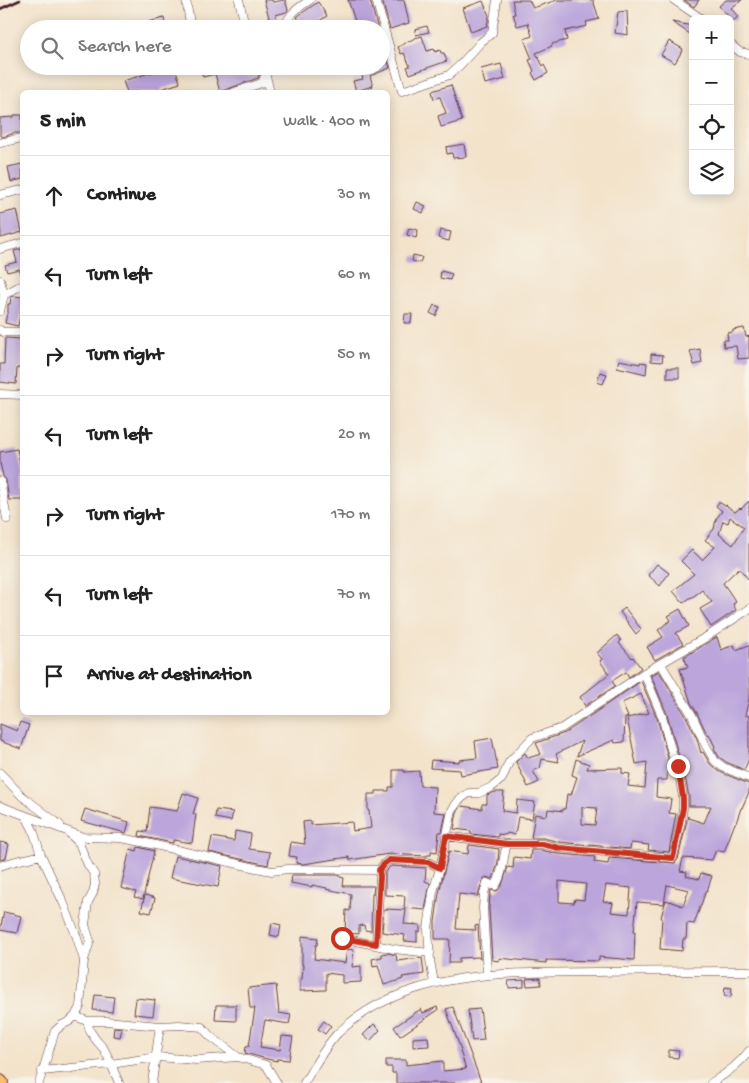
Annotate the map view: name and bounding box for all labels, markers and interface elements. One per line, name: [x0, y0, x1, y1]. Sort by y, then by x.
map controls: [689, 15, 734, 195]
button: +: [689, 15, 734, 60]
search box: [20, 20, 390, 75]
icon: search: [38, 34, 66, 62]
text: Search here: [78, 36, 172, 59]
button: −: [689, 60, 734, 105]
button: locate: [689, 105, 734, 150]
text: 5 min: [40, 110, 85, 135]
text: Walk · 400 m: [283, 113, 370, 132]
button: layers: [689, 150, 734, 195]
icon: ahead: [40, 182, 68, 210]
text: Continue: [87, 184, 156, 207]
text: 30 m: [337, 186, 370, 205]
icon: left: [40, 262, 68, 290]
text: Turn left: [87, 264, 151, 287]
text: 60 m: [338, 266, 370, 285]
icon: right: [40, 342, 68, 370]
text: Turn right: [87, 344, 163, 367]
text: 50 m: [337, 346, 370, 365]
icon: left: [40, 422, 68, 450]
text: Turn left: [87, 424, 151, 447]
text: 20 m: [338, 426, 370, 445]
icon: right: [40, 502, 68, 530]
text: Turn right: [87, 504, 163, 527]
text: 170 m: [331, 506, 370, 525]
icon: left: [40, 582, 68, 610]
text: Turn left: [87, 584, 151, 607]
text: 70 m: [337, 586, 370, 605]
icon: arrive: [40, 662, 68, 690]
text: Arrive at destination: [87, 664, 251, 687]
route end: [667, 755, 690, 778]
route start: [331, 927, 354, 950]

